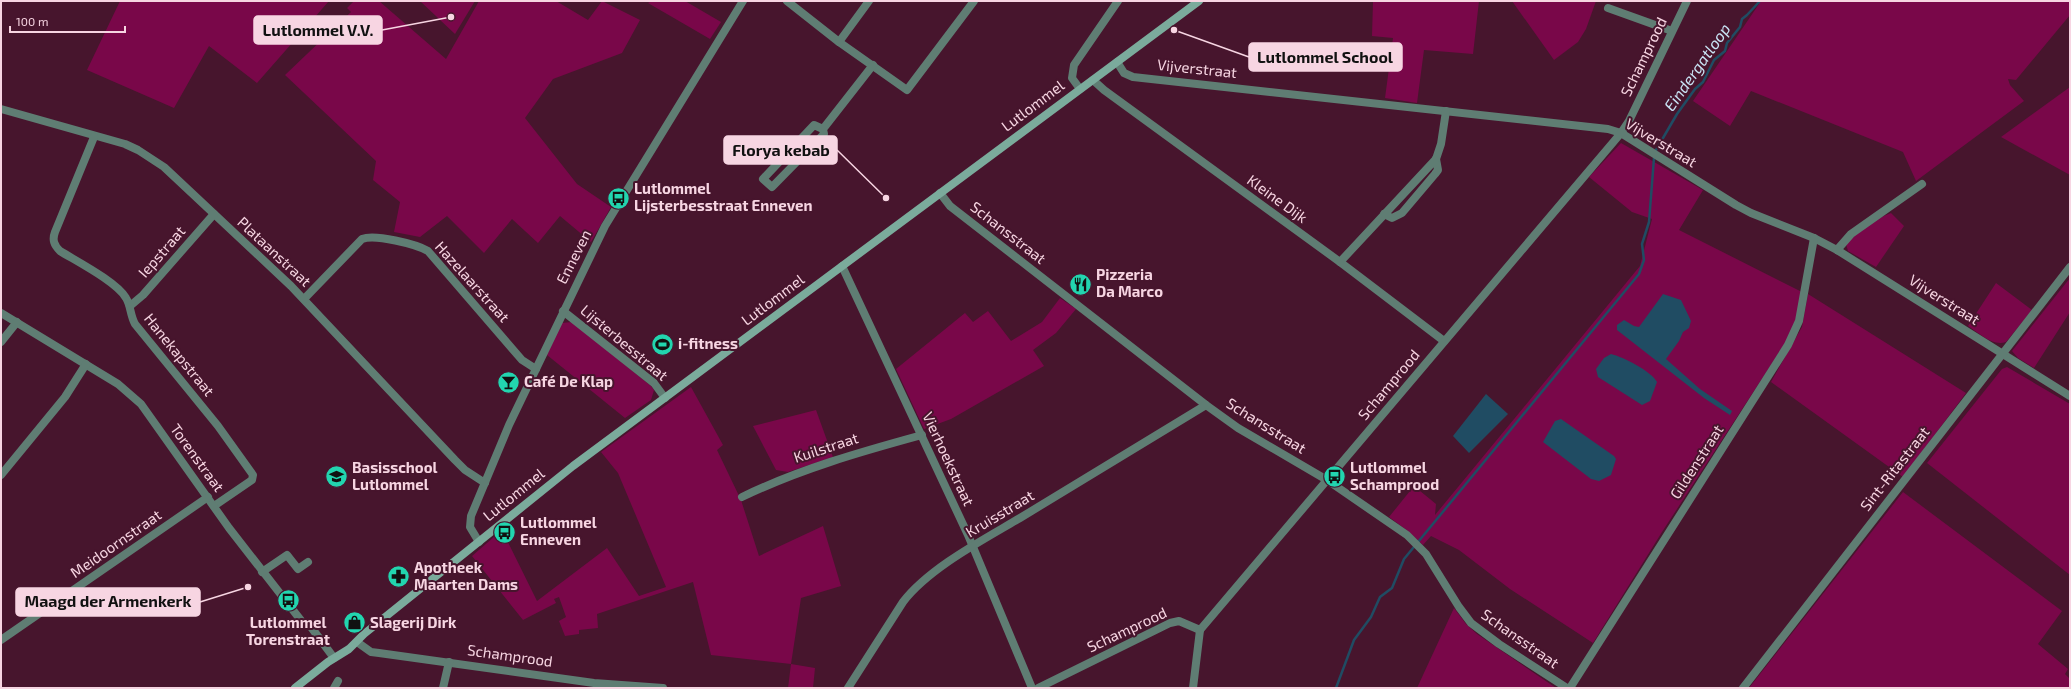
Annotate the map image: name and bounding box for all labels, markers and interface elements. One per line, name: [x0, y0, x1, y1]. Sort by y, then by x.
scale bar: [10, 8, 125, 34]
text: 100 m: [16, 14, 48, 28]
street label: Schamprood: [1616, 14, 1670, 99]
callout: Lutlommel V.V.: [254, 16, 382, 44]
water label: Eindergatloop: [1659, 19, 1734, 114]
text: Lutlommel V.V.: [263, 20, 374, 39]
callout: Lutlommel School: [1249, 43, 1402, 71]
text: Lutlommel School: [1257, 47, 1394, 66]
street label: Vijverstraat: [1156, 55, 1238, 82]
street label: Lutlommel: [998, 75, 1068, 135]
street label: Vijverstraat: [1622, 114, 1701, 171]
callout: Florya kebab: [724, 136, 837, 164]
text: Florya kebab: [732, 140, 830, 160]
street label: Kleine Dijk: [1243, 170, 1312, 227]
place label: Lutlommel Lijsterbesstraat Enneven: [634, 179, 813, 214]
bus stop icon: Lutlommel Lijsterbesstraat Enneven: [606, 185, 632, 211]
street label: Schansstraat: [967, 197, 1050, 267]
street label: Plataanstraat: [234, 213, 315, 290]
street label: Iepstraat: [134, 222, 189, 281]
street label: Enneven: [552, 226, 594, 287]
street label: Hazelaarstraat: [432, 237, 514, 326]
place label: Pizzeria Da Marco: [1096, 265, 1163, 300]
street label: Lutlommel: [738, 269, 808, 329]
street label: Vijverstraat: [1905, 270, 1983, 329]
restaurant icon: Pizzeria Da Marco: [1067, 271, 1093, 297]
street label: Lijsterbesstraat: [577, 301, 672, 385]
street label: Hanekapstraat: [141, 309, 219, 400]
sports icon: i-fitness: [649, 331, 675, 357]
place label: i-fitness: [678, 334, 738, 352]
street label: Schamprood: [1354, 346, 1423, 423]
bar icon: Café De Klap: [495, 369, 521, 395]
place label: Café De Klap: [524, 372, 613, 390]
street label: Schansstraat: [1223, 394, 1310, 457]
street label: Vierhoekstraat: [919, 409, 979, 509]
street label: Torenstraat: [167, 420, 229, 495]
street label: Gildenstraat: [1666, 421, 1727, 502]
street label: Sint-Ritastraat: [1856, 423, 1933, 514]
street label: Kuilstraat: [791, 428, 861, 466]
place label: Basisschool Lutlommel: [352, 458, 438, 493]
place label: Lutlommel Schamprood: [1350, 458, 1439, 493]
school or university icon: Basisschool Lutlommel: [324, 464, 350, 490]
street label: Lutlommel: [479, 464, 548, 524]
bus stop icon: Lutlommel Schamprood: [1322, 464, 1348, 490]
street label: Kruisstraat: [962, 486, 1037, 541]
street label: Meidoornstraat: [67, 505, 165, 581]
place label: Lutlommel Enneven: [520, 513, 597, 548]
bus stop icon: Lutlommel Enneven: [492, 519, 518, 545]
place label: Apotheek Maarten Dams: [414, 558, 518, 593]
pharmacy icon: Apotheek Maarten Dams: [385, 564, 411, 590]
bus stop icon: Lutlommel Torenstraat: [275, 587, 301, 613]
callout: Maagd der Armenkerk: [16, 588, 200, 616]
text: Maagd der Armenkerk: [25, 591, 191, 610]
street label: Schamprood: [1084, 603, 1169, 655]
street label: Schansstraat: [1478, 605, 1563, 672]
shop icon: Slagerij Dirk: [342, 610, 368, 636]
place label: Lutlommel Torenstraat: [246, 613, 330, 648]
place label: Slagerij Dirk: [370, 613, 457, 631]
street label: Schamprood: [466, 640, 554, 670]

